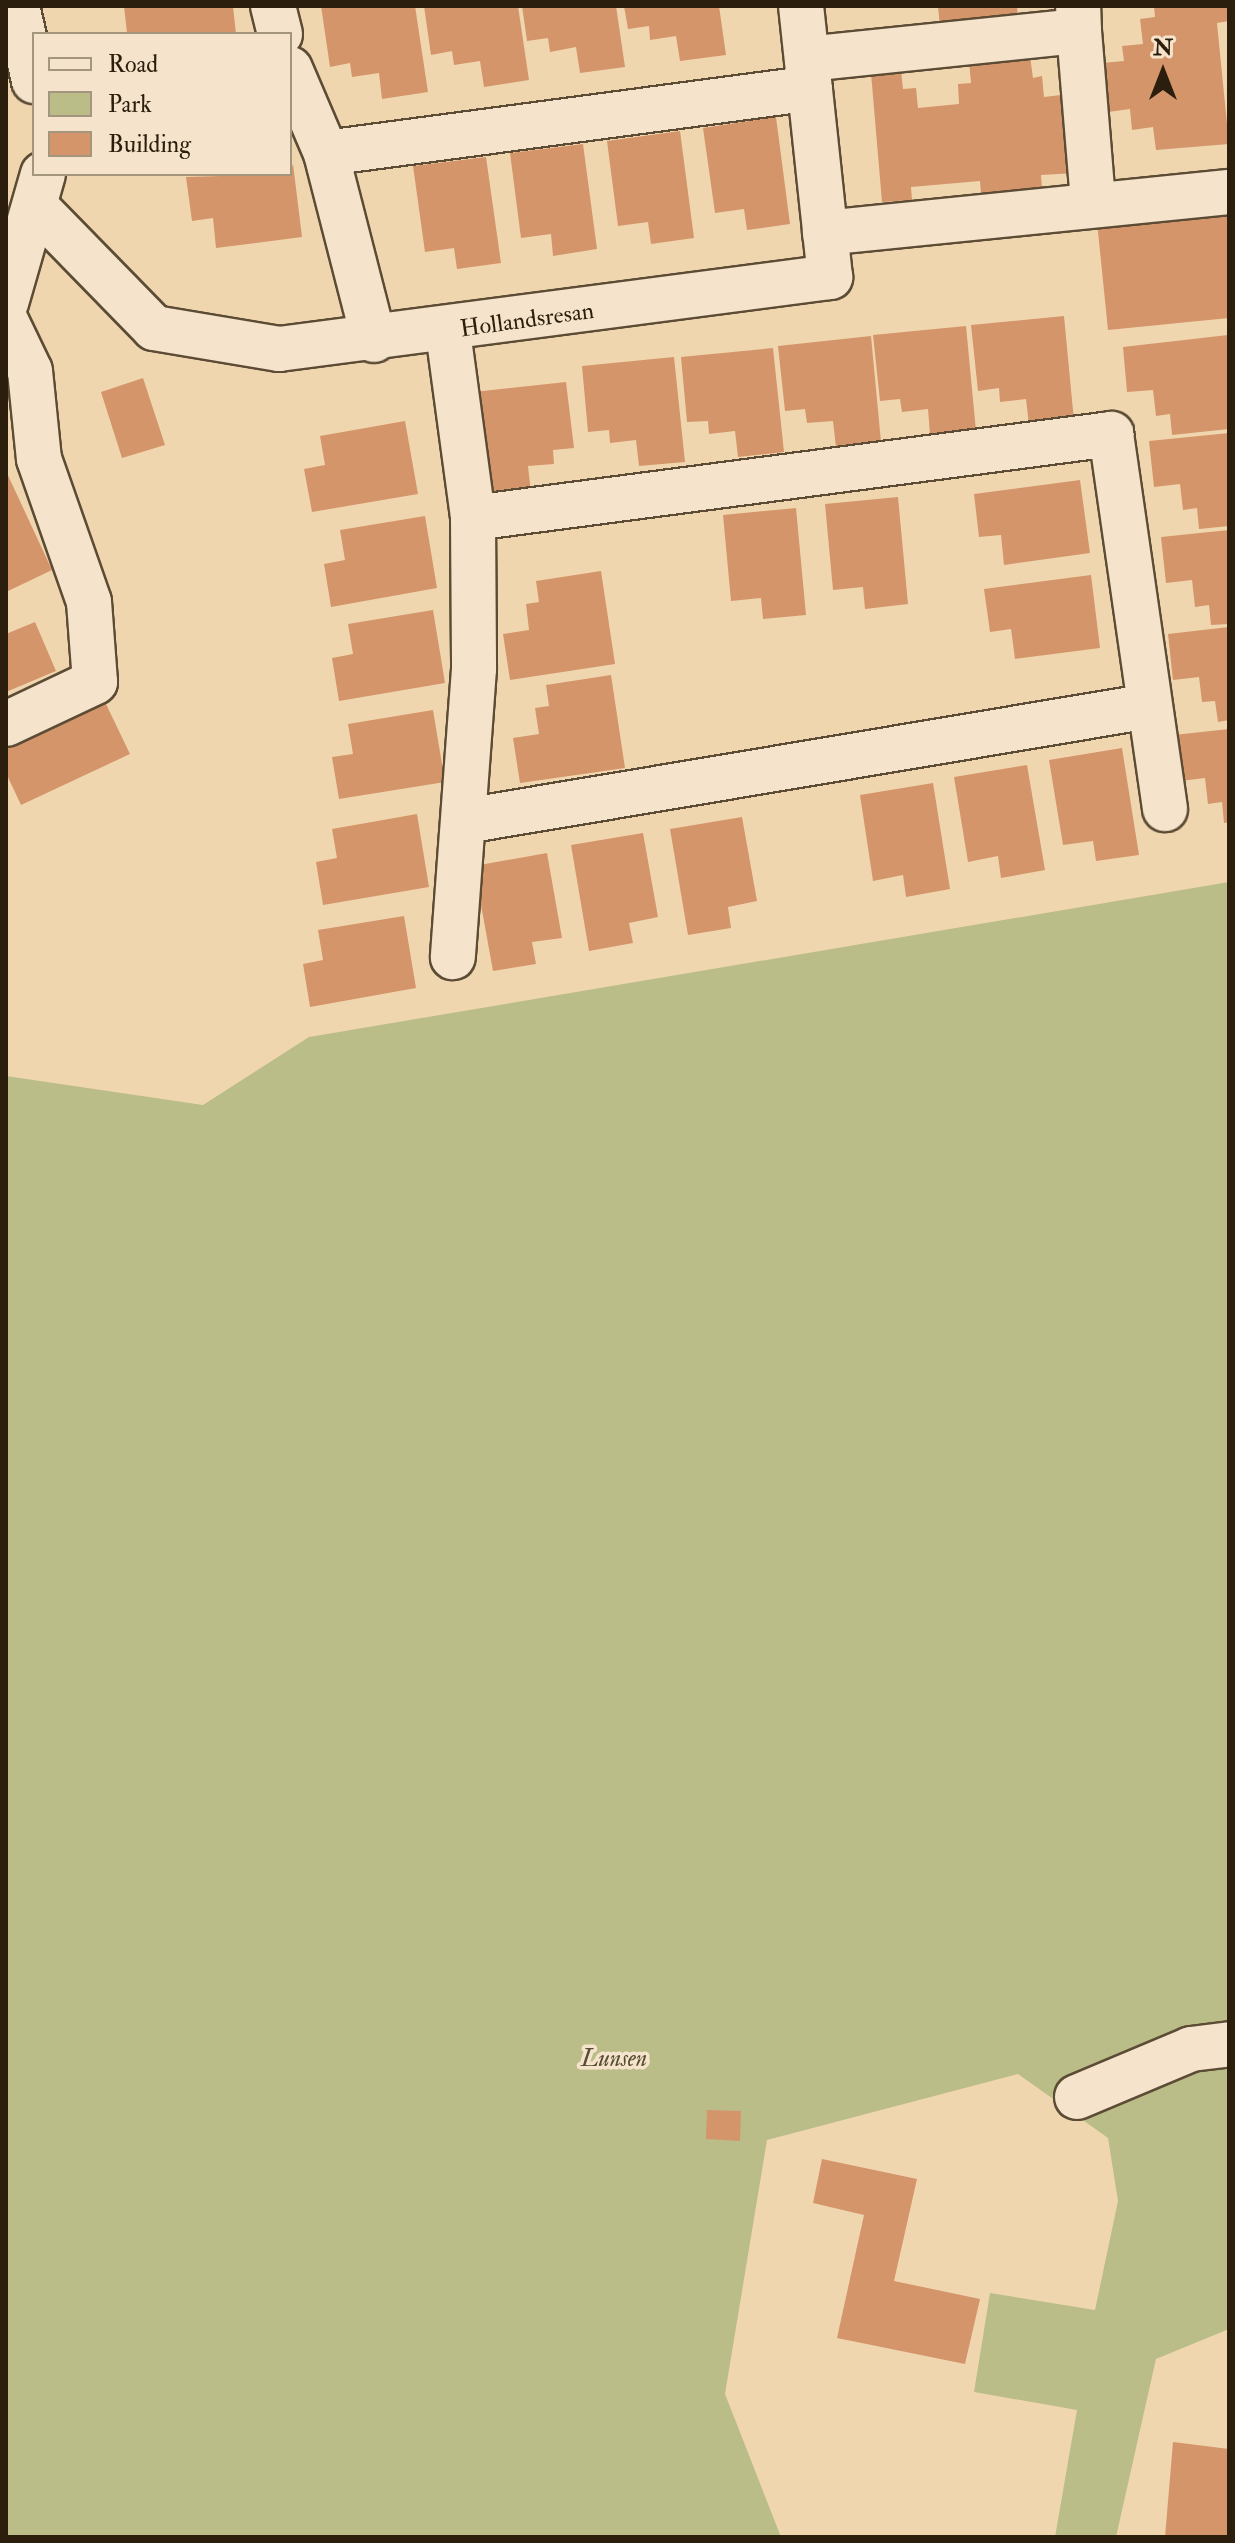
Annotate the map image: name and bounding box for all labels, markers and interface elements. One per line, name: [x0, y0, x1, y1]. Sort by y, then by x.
legend: [32, 32, 292, 176]
north arrow: [1123, 32, 1203, 112]
text: N: [1153, 34, 1173, 62]
text: Road: [108, 49, 158, 80]
text: Park: [108, 89, 152, 120]
text: Building: [108, 129, 191, 160]
street label: Hollandsresan: [458, 296, 596, 344]
park label: Lunsen: [581, 2045, 647, 2073]

